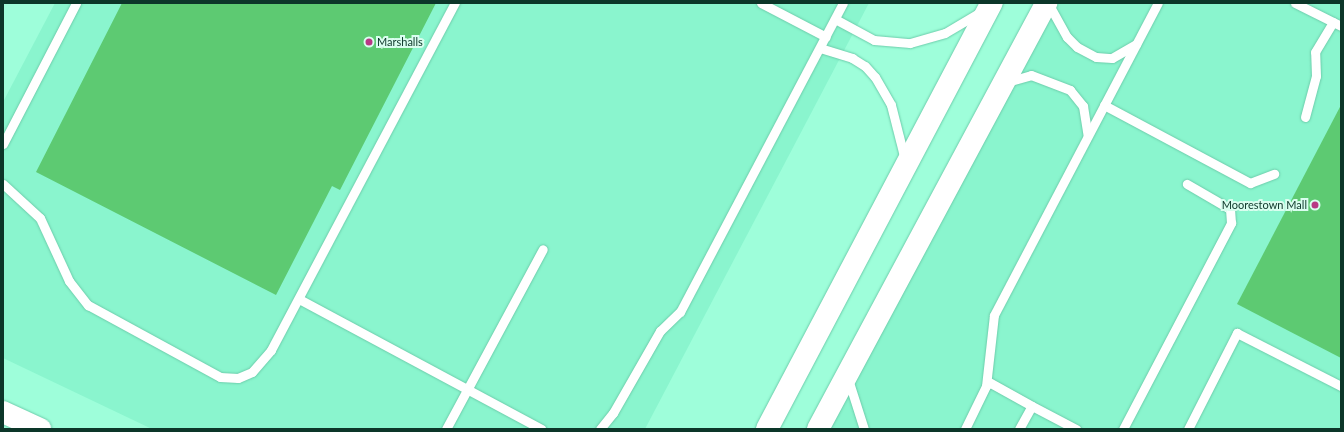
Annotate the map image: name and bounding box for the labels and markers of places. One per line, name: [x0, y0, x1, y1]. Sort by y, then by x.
place label: Marshalls: [377, 35, 423, 49]
marker: Marshalls: [364, 37, 374, 47]
place label: Moorestown Mall: [1222, 198, 1307, 212]
marker: Moorestown Mall: [1310, 200, 1320, 210]

